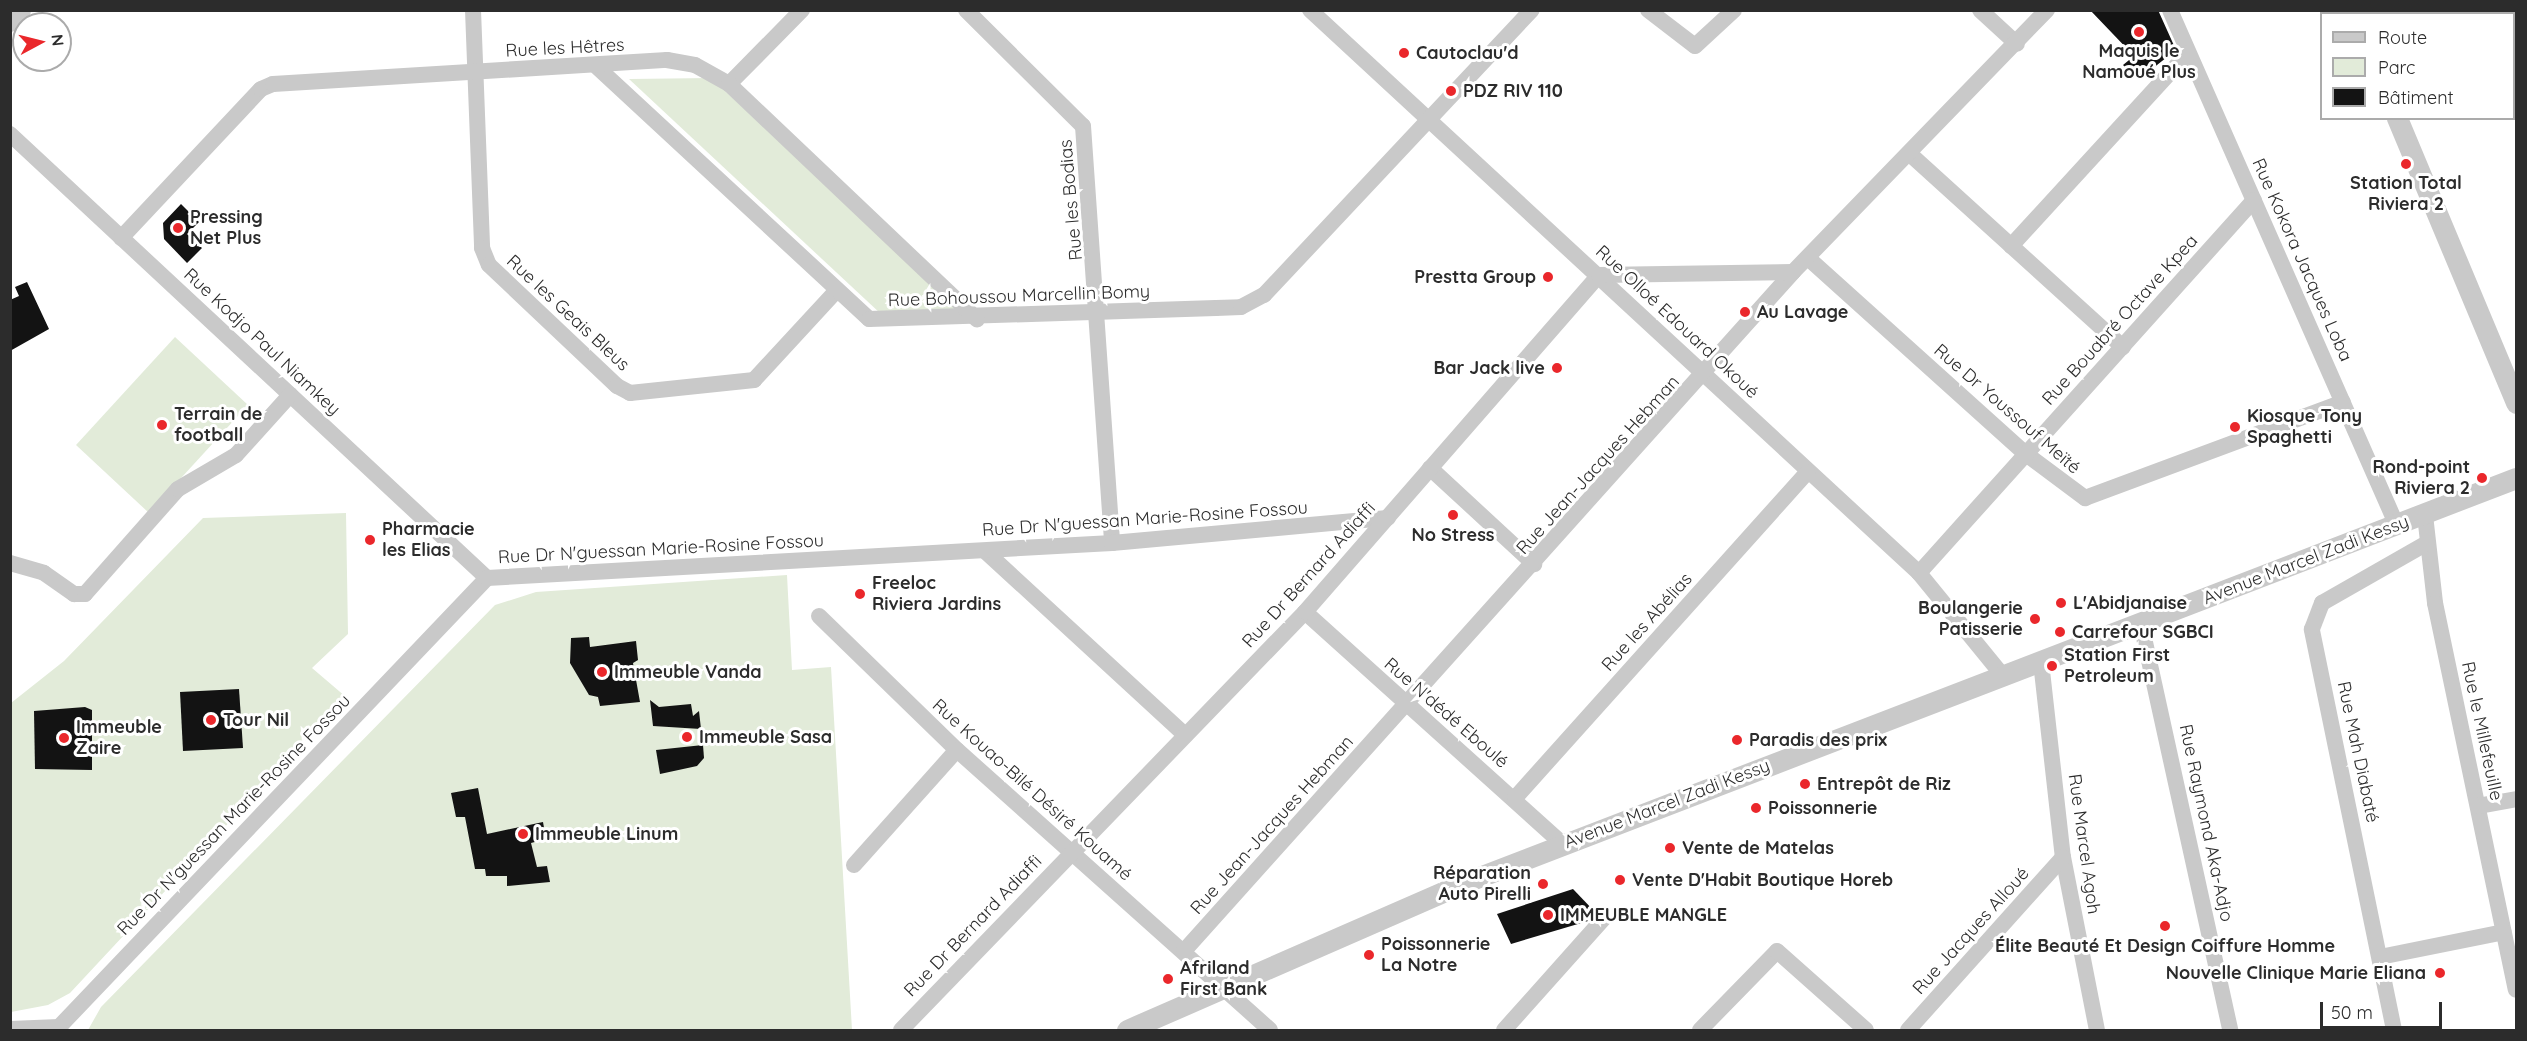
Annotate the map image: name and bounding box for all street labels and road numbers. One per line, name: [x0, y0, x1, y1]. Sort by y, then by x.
street label: Rue les Hêtres: [505, 34, 625, 62]
street label: Rue les Bodias: [1055, 139, 1087, 261]
street label: Rue Kokora Jacques Loba: [2247, 155, 2357, 365]
street label: Rue Bouabré Octave Kpea: [2038, 230, 2202, 410]
street label: Rue Olloé Edouard Okoué: [1591, 241, 1763, 403]
street label: Rue les Geais Bleus: [502, 251, 634, 375]
street label: Rue Kodjo Paul Niamkey: [179, 264, 345, 420]
street label: Rue Bohoussou Marcellin Bomy: [887, 281, 1151, 311]
street label: Rue Dr Youssouf Meïté: [1929, 340, 2085, 478]
street label: Rue Jean-Jacques Hebman: [1512, 371, 1684, 559]
street label: Rue Dr N'guessan Marie-Rosine Fossou: [981, 497, 1309, 541]
street label: Rue Dr Bernard Adiaffi: [1238, 498, 1380, 652]
street label: Avenue Marcel Zadi Kessy: [2200, 511, 2412, 609]
street label: Rue Dr N'guessan Marie-Rosine Fossou: [497, 530, 825, 568]
street label: Rue les Abélias: [1597, 568, 1697, 676]
street label: Rue N'dédé Eboulé: [1380, 653, 1512, 773]
street label: Rue le Millefeuille: [2457, 660, 2507, 802]
street label: Rue Mah Diabaté: [2332, 679, 2384, 825]
street label: Rue Dr N'guessan Marie-Rosine Fossou: [113, 690, 355, 940]
street label: Rue Kouao-Bilé Désiré Kouamé: [928, 695, 1136, 885]
street label: Rue Raymond Aka-Adjo: [2174, 722, 2238, 924]
street label: Rue Jean-Jacques Hebman: [1186, 731, 1358, 919]
street label: Avenue Marcel Zadi Kessy: [1561, 755, 1773, 853]
street label: Rue Marcel Agoh: [2063, 772, 2105, 916]
street label: Rue Dr Bernard Adiaffi: [900, 851, 1046, 1001]
street label: Rue Jacques Alloué: [1908, 863, 2034, 999]

